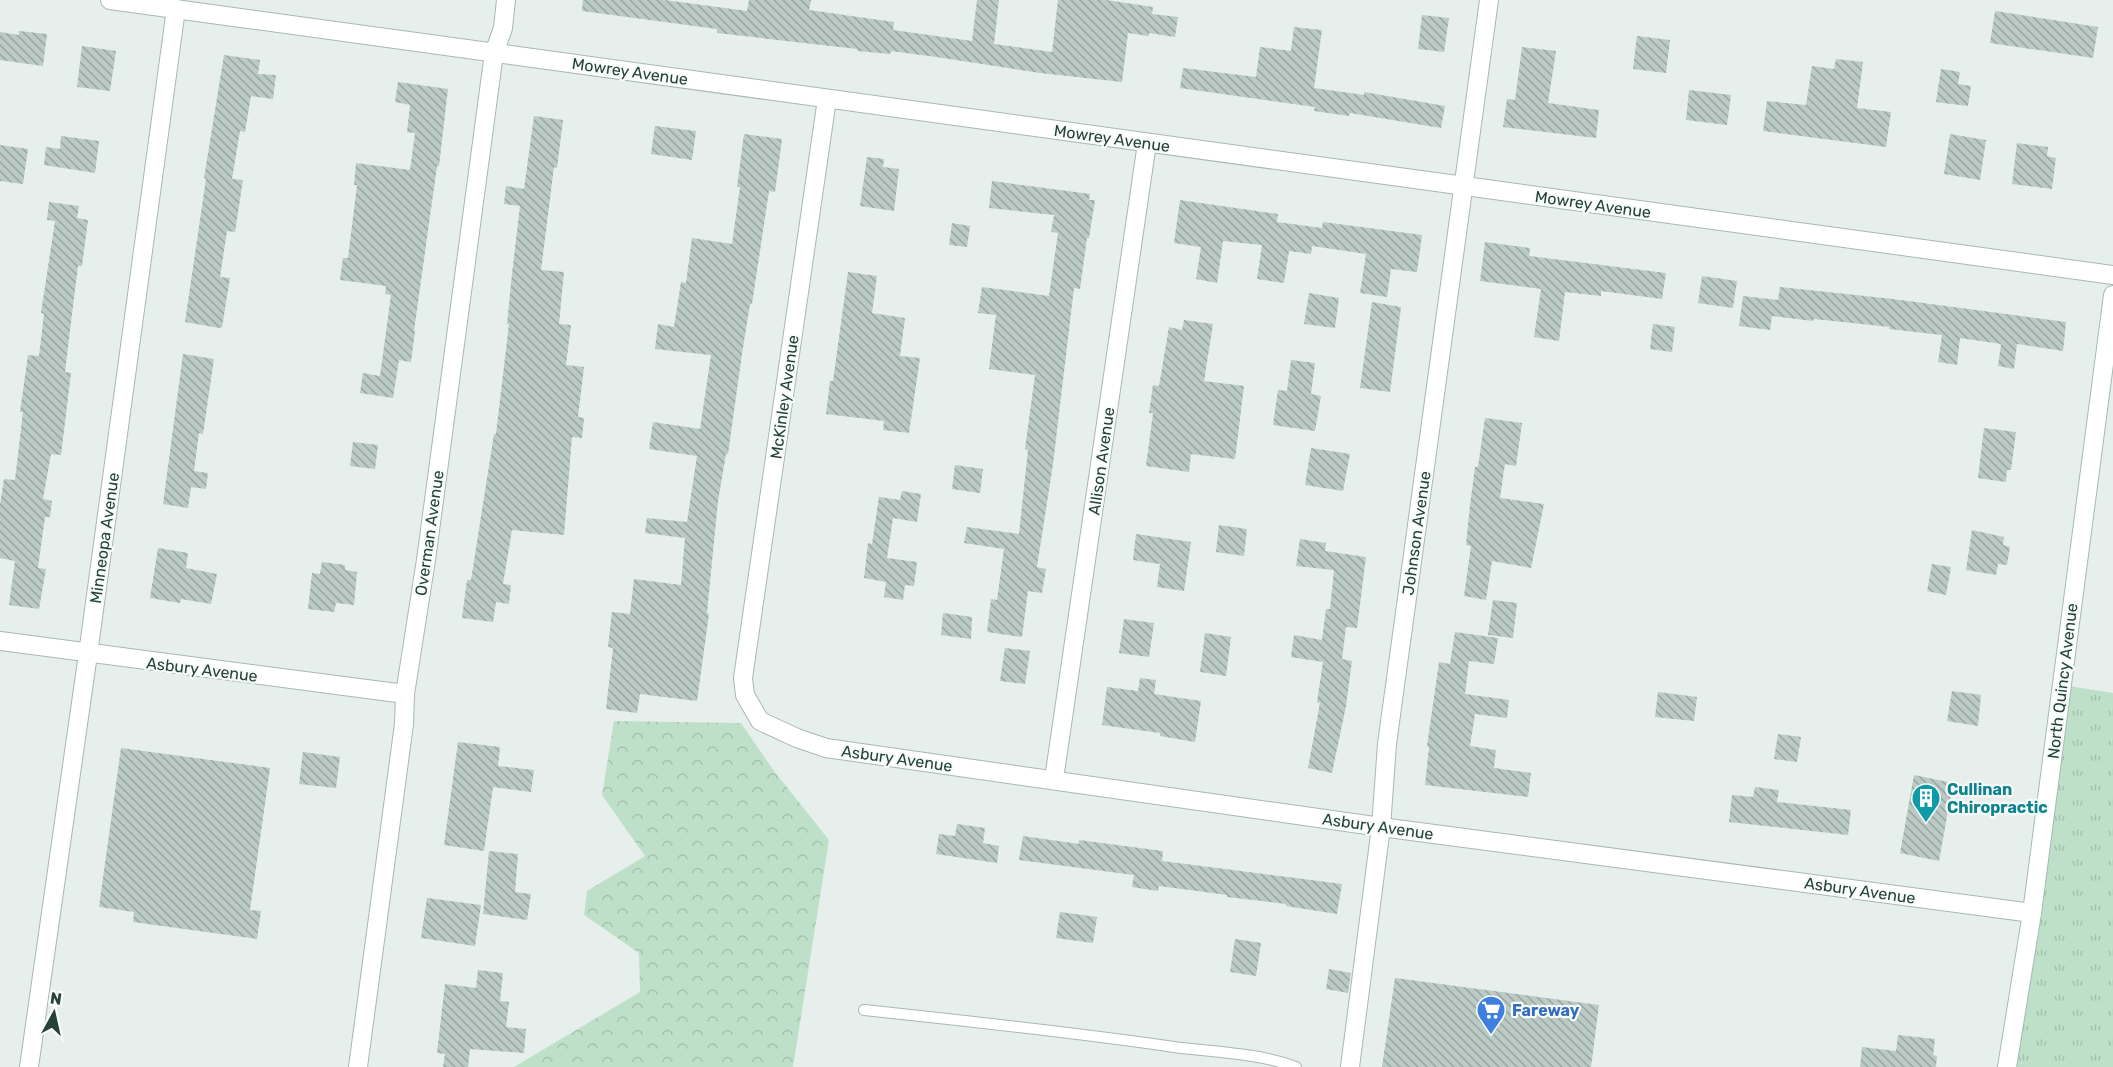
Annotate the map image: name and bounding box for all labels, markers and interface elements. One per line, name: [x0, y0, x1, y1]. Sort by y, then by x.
street label: Mowrey Avenue: [571, 54, 689, 89]
street label: Mowrey Avenue: [1053, 121, 1171, 156]
street label: Mowrey Avenue: [1534, 187, 1652, 222]
street label: McKinley Avenue: [766, 334, 803, 460]
street label: Allison Avenue: [1085, 406, 1118, 516]
street label: Overman Avenue: [411, 469, 448, 597]
street label: Johnson Avenue: [1398, 470, 1435, 596]
street label: Minneopa Avenue: [86, 471, 123, 605]
street label: North Quincy Avenue: [2044, 602, 2081, 760]
street label: Asbury Avenue: [145, 653, 259, 686]
street label: Asbury Avenue: [840, 741, 954, 776]
place label: Cullinan Chiropractic: [1947, 780, 2048, 817]
building icon: Cullinan Chiropractic: [1910, 782, 1942, 824]
street label: Asbury Avenue: [1321, 809, 1435, 844]
street label: Asbury Avenue: [1803, 873, 1917, 908]
north arrow: [24, 983, 84, 1043]
text: N: [49, 988, 63, 1009]
supermarket icon: Fareway: [1475, 994, 1507, 1036]
place label: Fareway: [1512, 1001, 1580, 1020]

